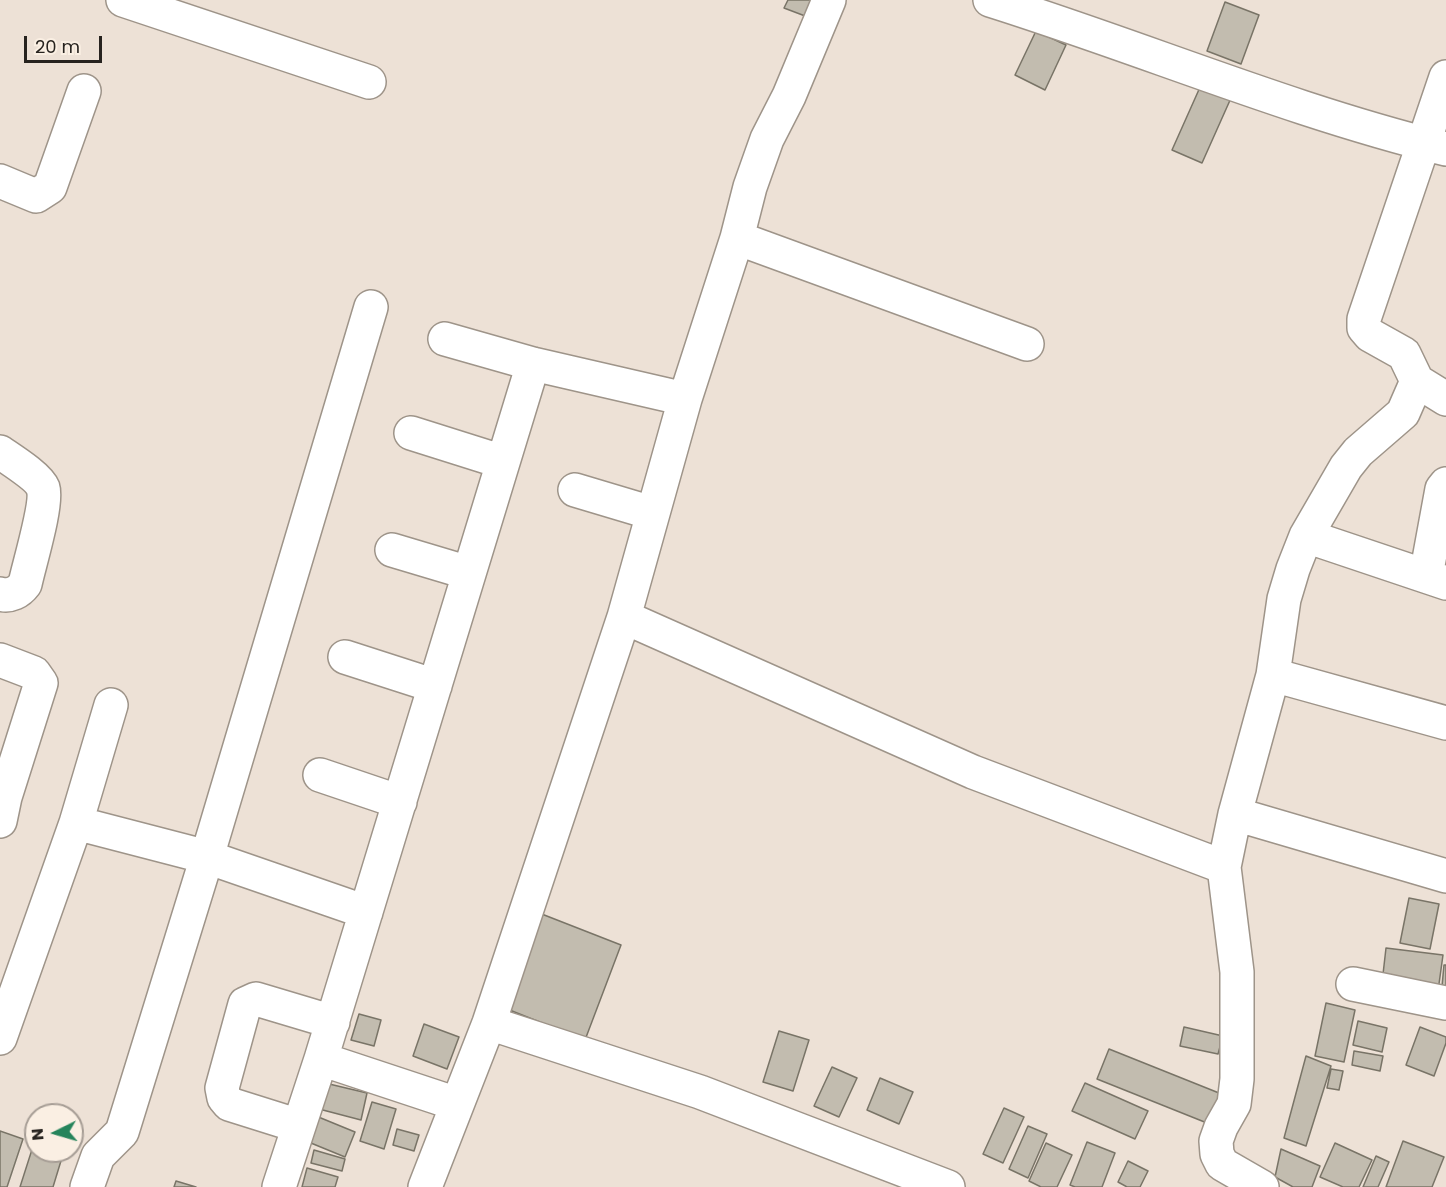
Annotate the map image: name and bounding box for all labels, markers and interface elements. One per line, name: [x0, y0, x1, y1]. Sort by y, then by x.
scale bar: [27, 24, 105, 62]
text: 20 m: [35, 34, 80, 59]
north arrow: [24, 1103, 84, 1163]
text: N: [26, 1127, 50, 1141]

